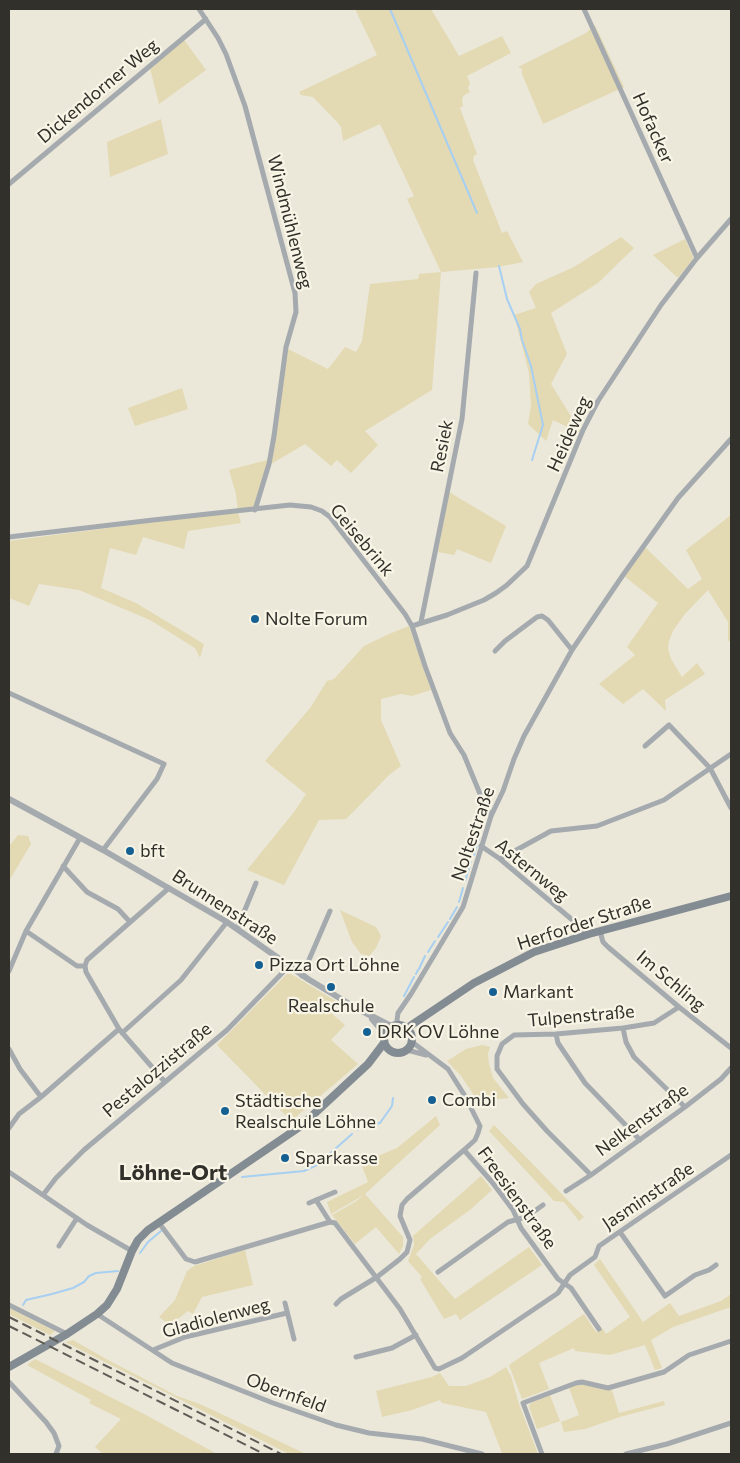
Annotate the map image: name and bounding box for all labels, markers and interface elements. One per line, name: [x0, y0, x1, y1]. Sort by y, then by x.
street label: Dickendorner Weg: [33, 34, 163, 148]
street label: Hofacker: [628, 89, 678, 167]
street label: Windmühlenweg: [263, 153, 317, 291]
street label: Heideweg: [543, 393, 595, 475]
street label: Resiek: [426, 418, 458, 474]
street label: Geisebrink: [326, 500, 398, 580]
place label: Nolte Forum: [265, 608, 368, 630]
marker: Nolte Forum: [249, 613, 261, 625]
street label: Noltestraße: [447, 784, 499, 884]
street label: Asternweg: [491, 834, 573, 906]
place label: bft: [140, 840, 165, 862]
marker: bft: [124, 845, 136, 857]
street label: Brunnenstraße: [168, 865, 282, 949]
street label: Herforder Straße: [514, 891, 654, 955]
street label: Im Schling: [632, 946, 710, 1016]
place label: Pizza Ort Löhne: [269, 954, 400, 976]
marker: Pizza Ort Löhne: [253, 959, 265, 971]
marker: Realschule: [325, 981, 337, 993]
place label: Markant: [503, 981, 574, 1003]
marker: Markant: [487, 986, 499, 998]
place label: Realschule: [288, 995, 374, 1017]
street label: Tulpenstraße: [527, 1001, 635, 1031]
street label: Pestalozzistraße: [98, 1018, 216, 1122]
place label: DRK OV Löhne: [377, 1021, 499, 1043]
marker: DRK OV Löhne: [361, 1026, 373, 1038]
street label: Nelkenstraße: [592, 1079, 692, 1161]
place label: Combi: [442, 1089, 496, 1111]
place label: Städtische Realschule Löhne: [235, 1090, 376, 1132]
marker: Combi: [426, 1094, 438, 1106]
marker: Städtische Realschule Löhne: [219, 1105, 231, 1117]
street label: Freesienstraße: [473, 1143, 561, 1253]
place label: Sparkasse: [295, 1147, 378, 1169]
marker: Sparkasse: [279, 1152, 291, 1164]
street label: Jasminstraße: [598, 1157, 698, 1235]
district label: Löhne-Ort: [119, 1160, 227, 1186]
street label: Gladiolenweg: [160, 1293, 272, 1343]
street label: Obernfeld: [243, 1369, 329, 1417]

